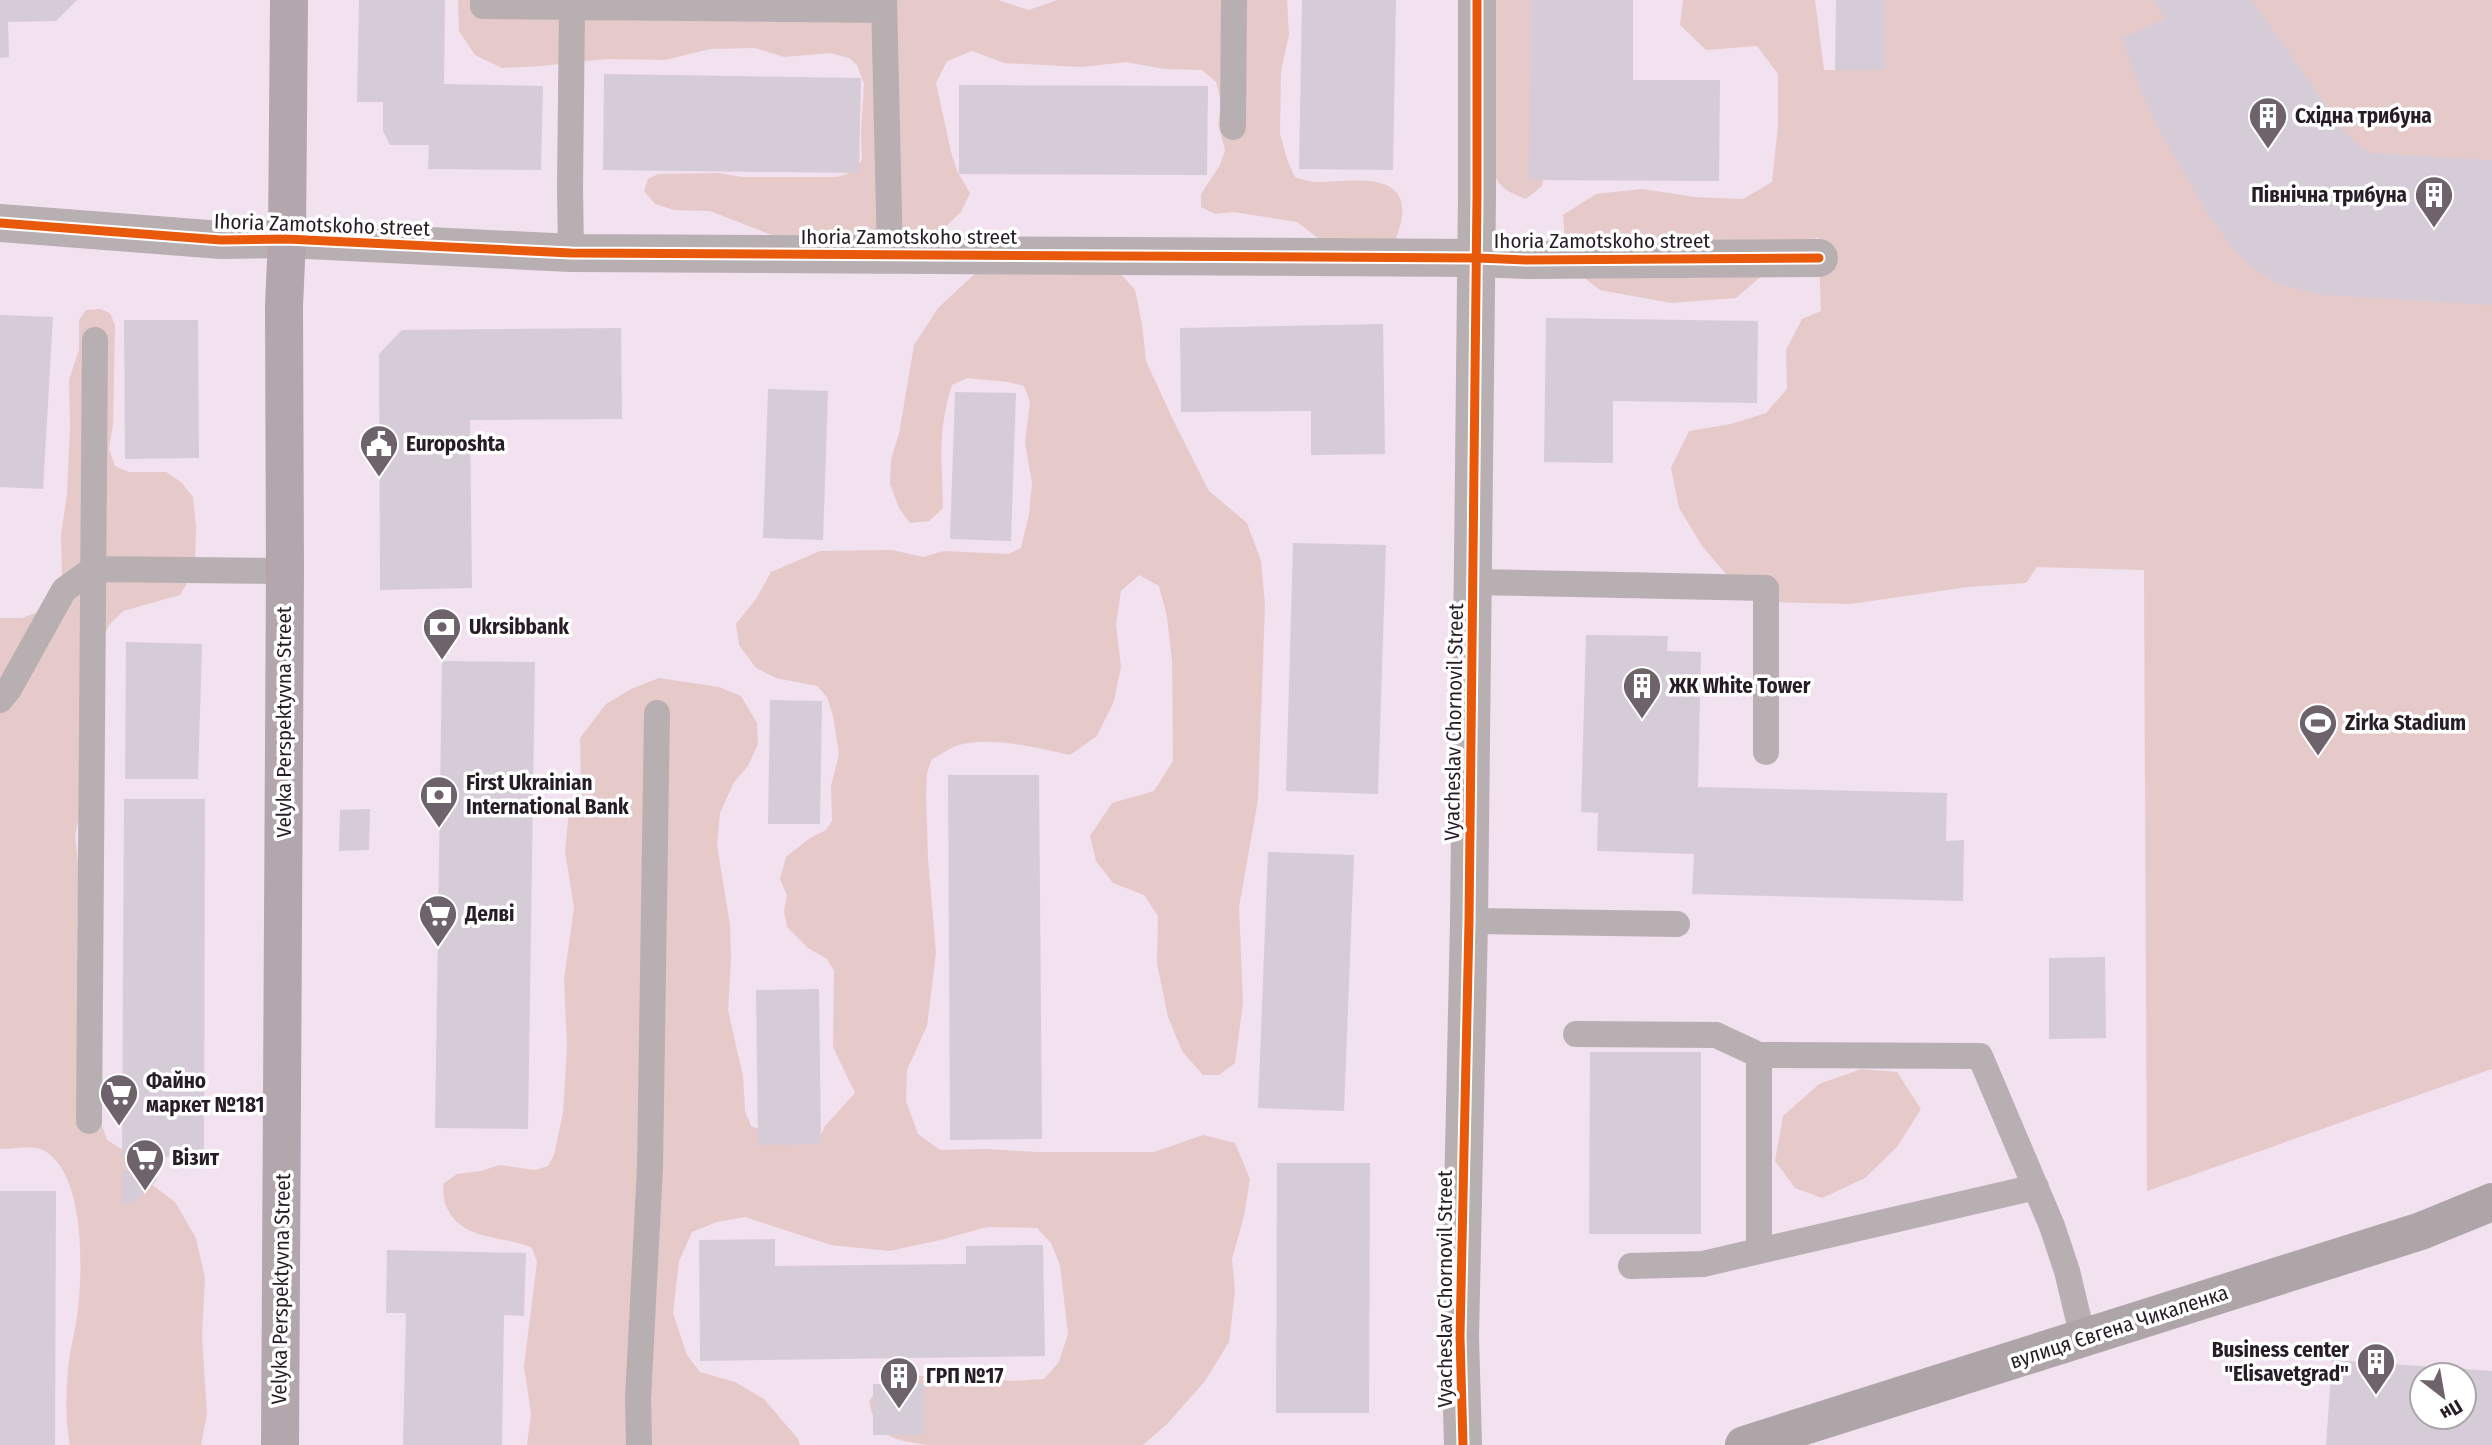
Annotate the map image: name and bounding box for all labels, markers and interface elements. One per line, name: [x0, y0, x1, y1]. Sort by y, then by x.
building icon: Східна трибуна: [2247, 95, 2289, 150]
place label: Східна трибуна: [2295, 103, 2432, 129]
building icon: Північна трибуна: [2413, 174, 2455, 229]
place label: Північна трибуна: [2251, 182, 2407, 208]
street label: Ihoria Zamotskoho street: [213, 208, 431, 242]
street label: Ihoria Zamotskoho street: [801, 224, 1017, 250]
street label: Ihoria Zamotskoho street: [1494, 228, 1710, 254]
public building icon: Europoshta: [358, 423, 400, 478]
place label: Europoshta: [406, 431, 505, 457]
street label: Vyacheslav Chornovil Street: [1439, 603, 1469, 841]
street label: Velyka Perspektyvna Street: [271, 606, 297, 838]
bank icon: Ukrsibbank: [421, 606, 463, 661]
place label: Ukrsibbank: [469, 614, 569, 640]
building icon: ЖК White Tower: [1621, 665, 1663, 720]
place label: ЖК White Tower: [1668, 673, 1811, 699]
sports icon: Zirka Stadium: [2297, 702, 2339, 757]
place label: Zirka Stadium: [2345, 710, 2466, 736]
place label: First Ukrainian International Bank: [466, 770, 629, 820]
bank icon: First Ukrainian International Bank: [418, 774, 460, 829]
supermarket icon: Делві: [417, 893, 459, 948]
place label: Делві: [464, 901, 515, 927]
place label: Файно маркет №181: [146, 1068, 264, 1118]
supermarket icon: Файно маркет №181: [98, 1072, 140, 1127]
supermarket icon: Візит: [124, 1137, 166, 1192]
place label: Візит: [172, 1145, 220, 1171]
street label: Vyacheslav Chornovil Street: [1432, 1170, 1458, 1408]
street label: Velyka Perspektyvna Street: [266, 1173, 296, 1405]
street label: вулиця Євгена Чикаленка: [2007, 1279, 2231, 1375]
place label: Business center "Elisavetgrad": [2212, 1337, 2349, 1387]
building icon: Business center "Elisavetgrad": [2355, 1341, 2397, 1396]
building icon: ГРП №17: [878, 1355, 920, 1410]
north arrow: [2408, 1361, 2478, 1431]
place label: ГРП №17: [926, 1363, 1004, 1389]
text: Пн: [2436, 1395, 2467, 1426]

